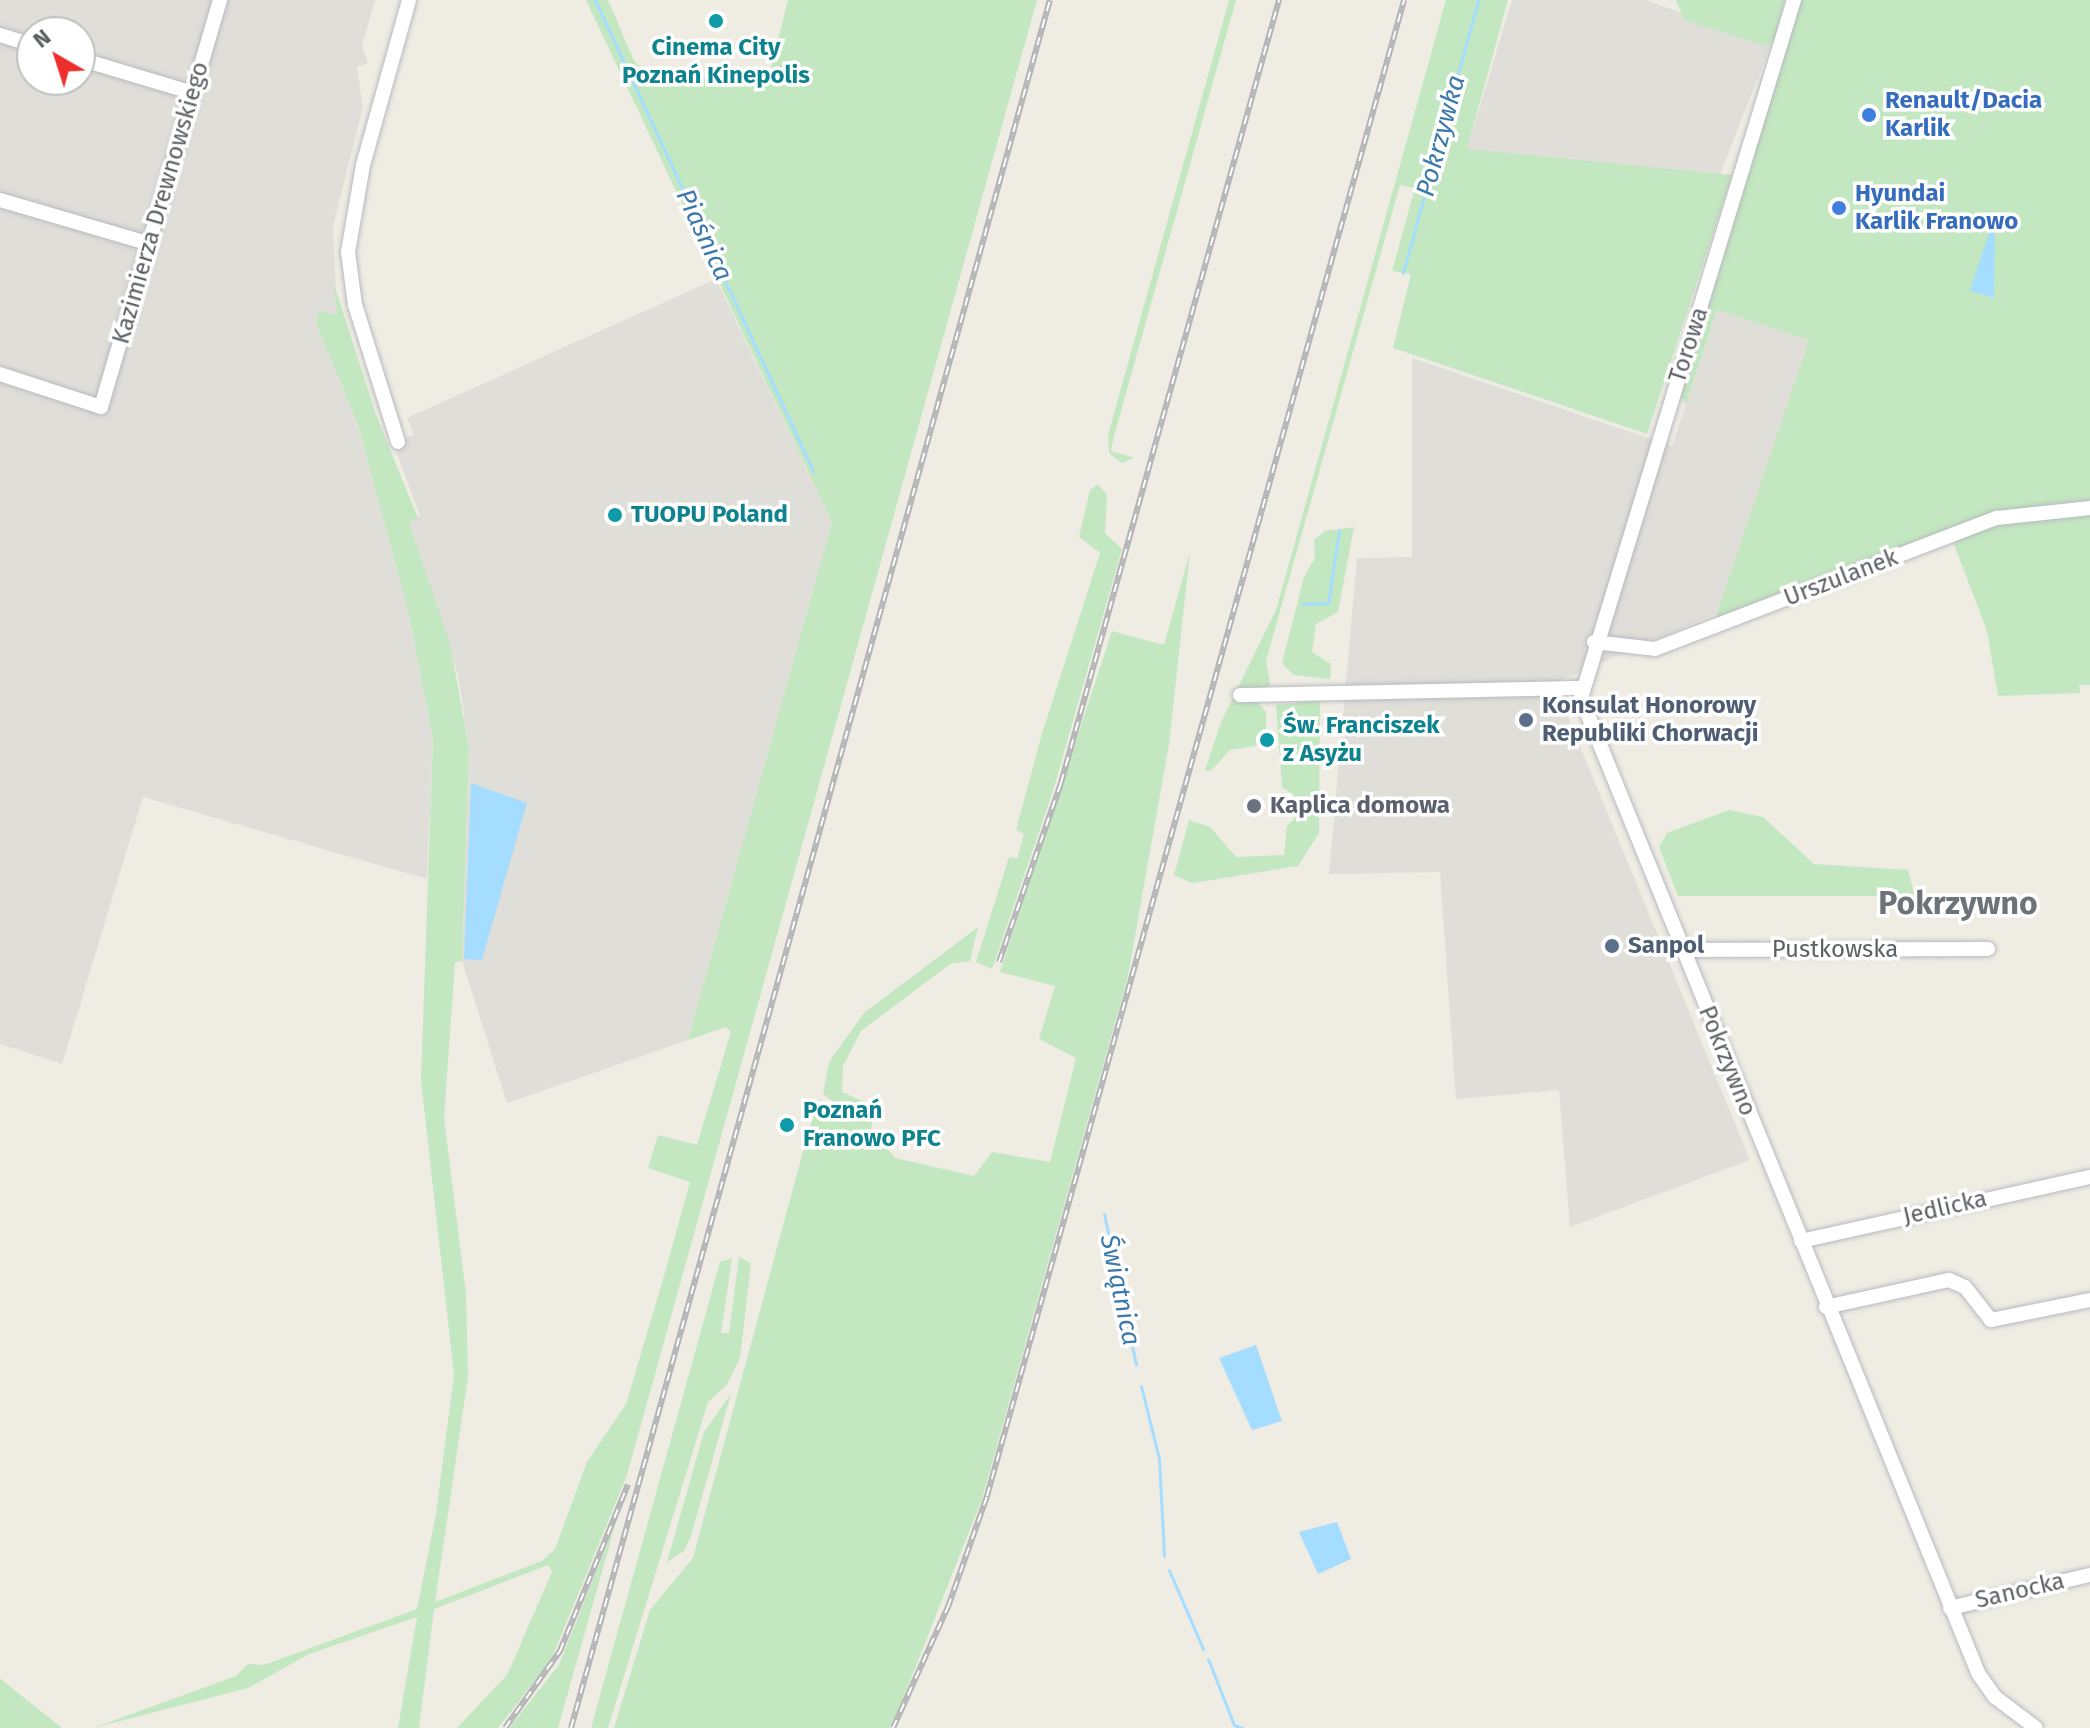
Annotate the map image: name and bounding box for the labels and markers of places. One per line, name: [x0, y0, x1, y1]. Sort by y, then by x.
marker: Cinema City Poznań Kinepolis: [707, 12, 725, 30]
place label: Cinema City Poznań Kinepolis: [622, 34, 810, 90]
place label: Renault/Dacia Karlik: [1885, 87, 2042, 143]
marker: Renault/Dacia Karlik: [1860, 106, 1878, 124]
place label: Hyundai Karlik Franowo: [1855, 180, 2018, 236]
marker: Hyundai Karlik Franowo: [1830, 199, 1848, 217]
place label: TUOPU Poland: [631, 501, 788, 529]
marker: TUOPU Poland: [606, 506, 624, 524]
place label: Konsulat Honorowy Republiki Chorwacji: [1542, 692, 1759, 748]
marker: Konsulat Honorowy Republiki Chorwacji: [1517, 711, 1535, 729]
place label: Św. Franciszek z Asyżu: [1283, 712, 1439, 768]
marker: Św. Franciszek z Asyżu: [1258, 731, 1276, 749]
place label: Kaplica domowa: [1270, 792, 1450, 820]
marker: Kaplica domowa: [1245, 797, 1263, 815]
place label: Sanpol: [1628, 932, 1704, 960]
marker: Sanpol: [1603, 937, 1621, 955]
place label: Poznań Franowo PFC: [803, 1097, 941, 1153]
marker: Poznań Franowo PFC: [778, 1116, 796, 1134]

